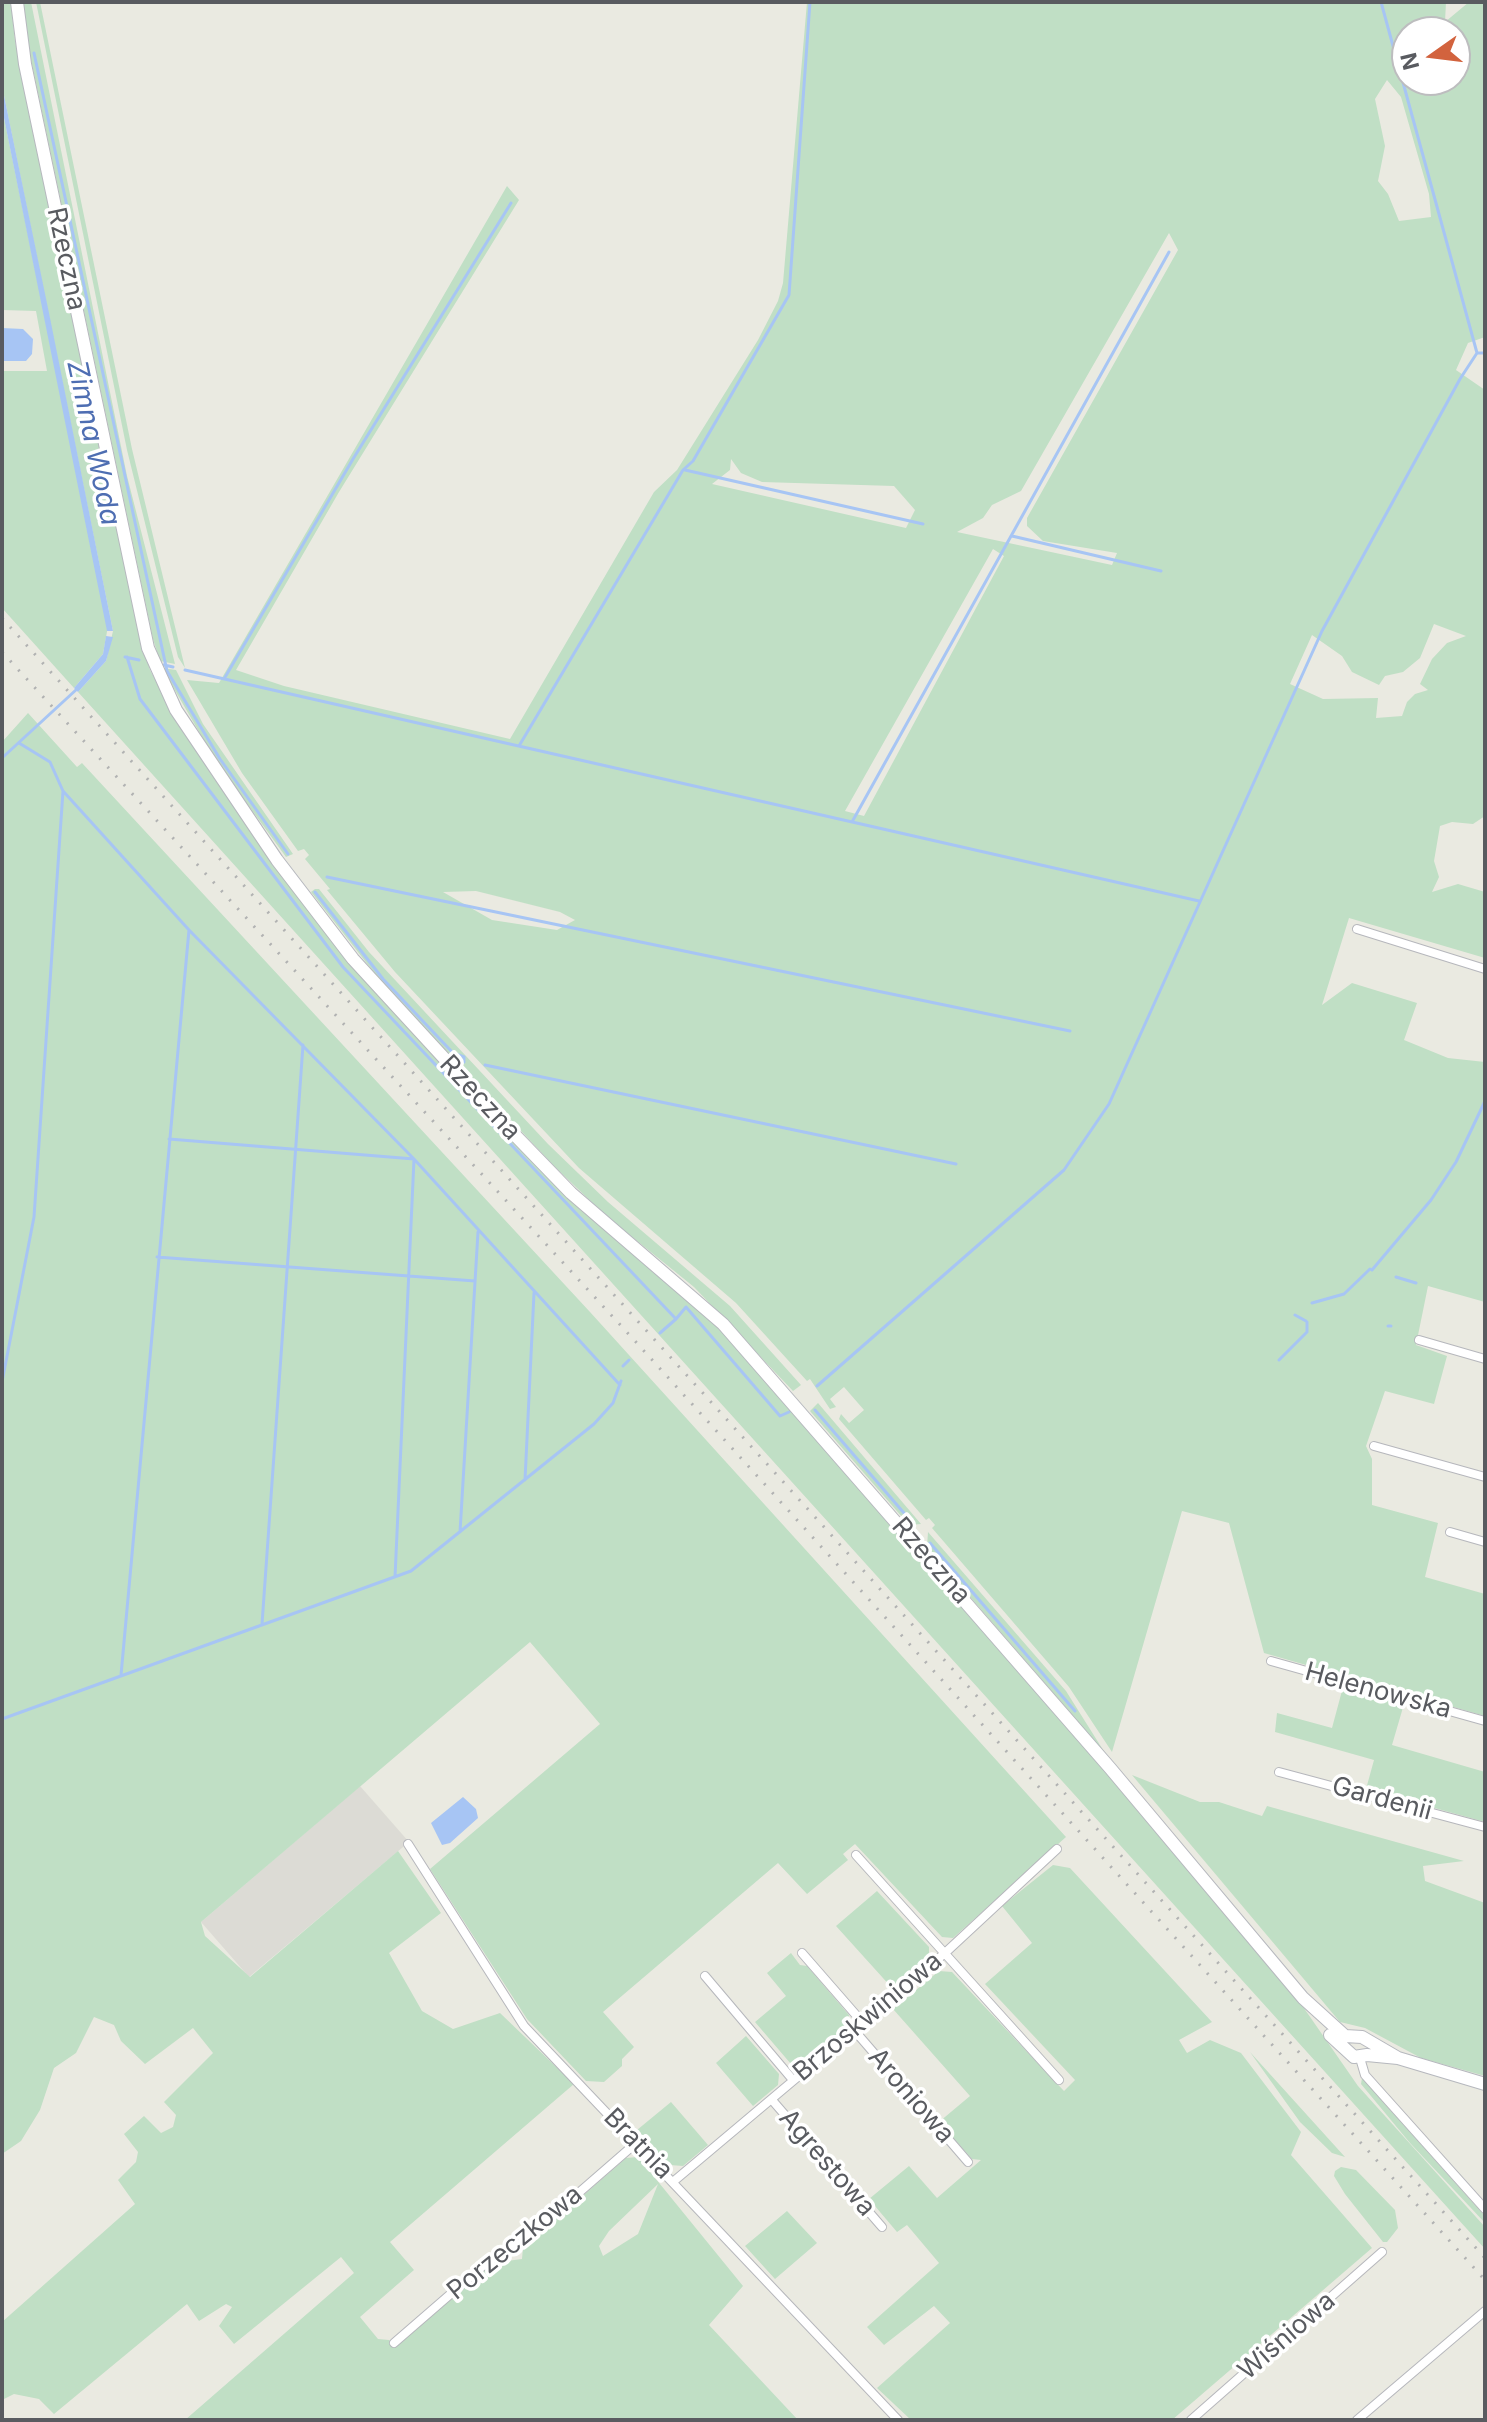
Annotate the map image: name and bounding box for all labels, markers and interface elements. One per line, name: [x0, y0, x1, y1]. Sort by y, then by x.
north arrow: [1391, 16, 1471, 96]
text: N: [1395, 50, 1424, 73]
street label: Rzeczna: [40, 205, 92, 313]
water label: Zimna Woda: [59, 357, 127, 529]
street label: Rzeczna: [433, 1049, 527, 1147]
street label: Rzeczna: [885, 1511, 977, 1611]
street label: Helenowska: [1301, 1656, 1455, 1726]
street label: Gardenii: [1329, 1771, 1435, 1827]
street label: Brzoskwiniowa: [787, 1946, 949, 2088]
street label: Aroniowa: [861, 2042, 961, 2150]
street label: Bratnia: [597, 2102, 679, 2186]
street label: Agrestowa: [772, 2103, 882, 2223]
street label: Porzeczkowa: [441, 2179, 589, 2307]
street label: Wiśniowa: [1232, 2285, 1342, 2387]

